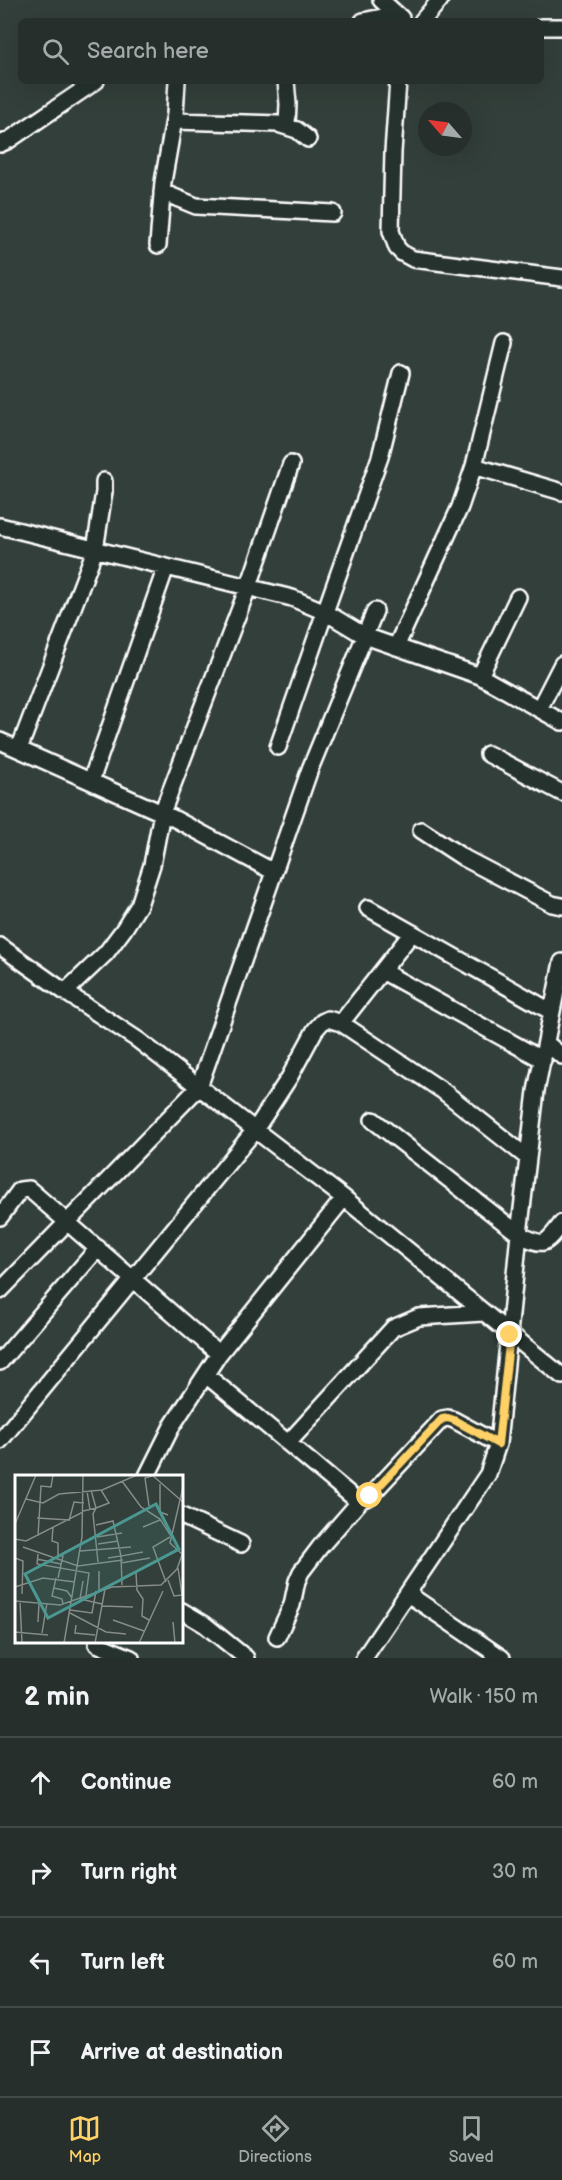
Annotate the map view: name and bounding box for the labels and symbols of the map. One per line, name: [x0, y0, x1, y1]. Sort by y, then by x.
north arrow: [418, 102, 472, 156]
route end: [496, 1321, 522, 1347]
inset map: [15, 1475, 183, 1643]
route start: [356, 1482, 382, 1508]

